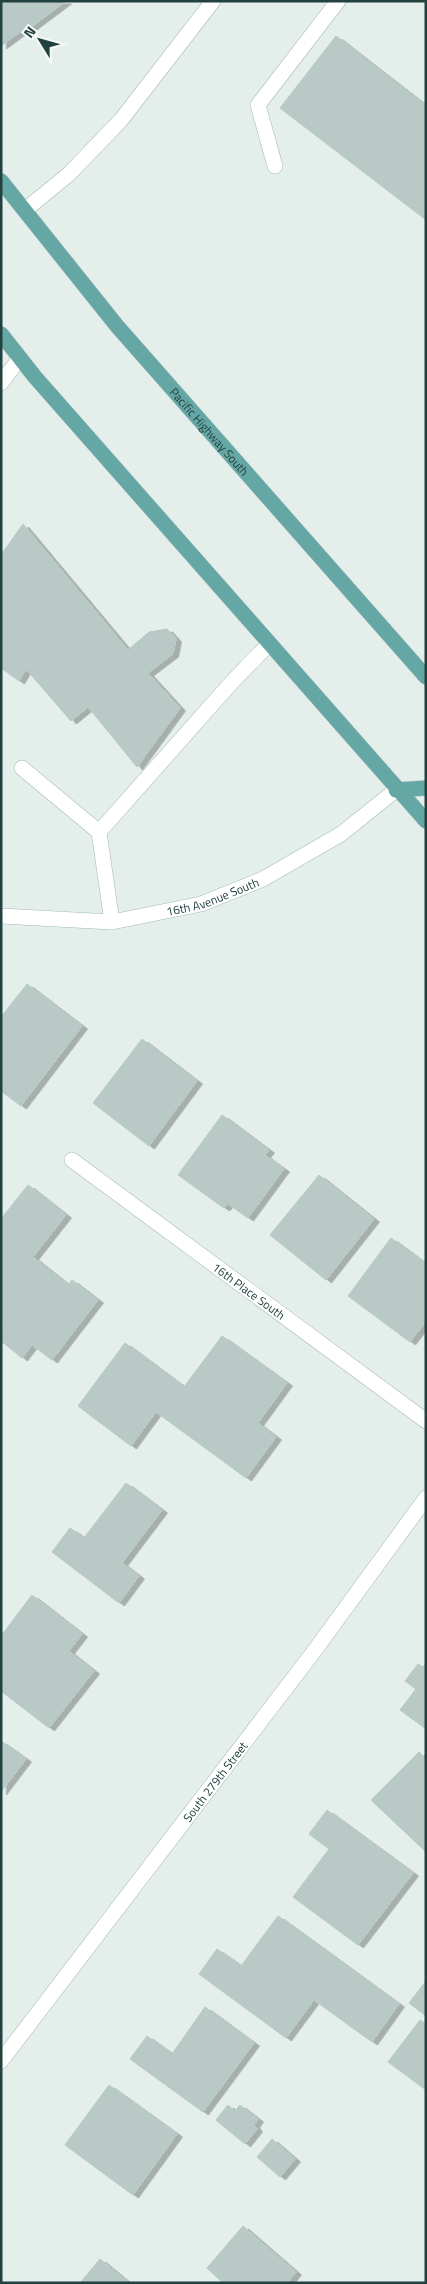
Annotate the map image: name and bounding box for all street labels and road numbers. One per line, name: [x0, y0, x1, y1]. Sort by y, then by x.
street label: Pacific Highway South: [166, 383, 254, 480]
street label: 16th Avenue South: [164, 872, 262, 920]
street label: 16th Place South: [209, 1257, 290, 1324]
street label: South 279th Street: [178, 1736, 252, 1826]

